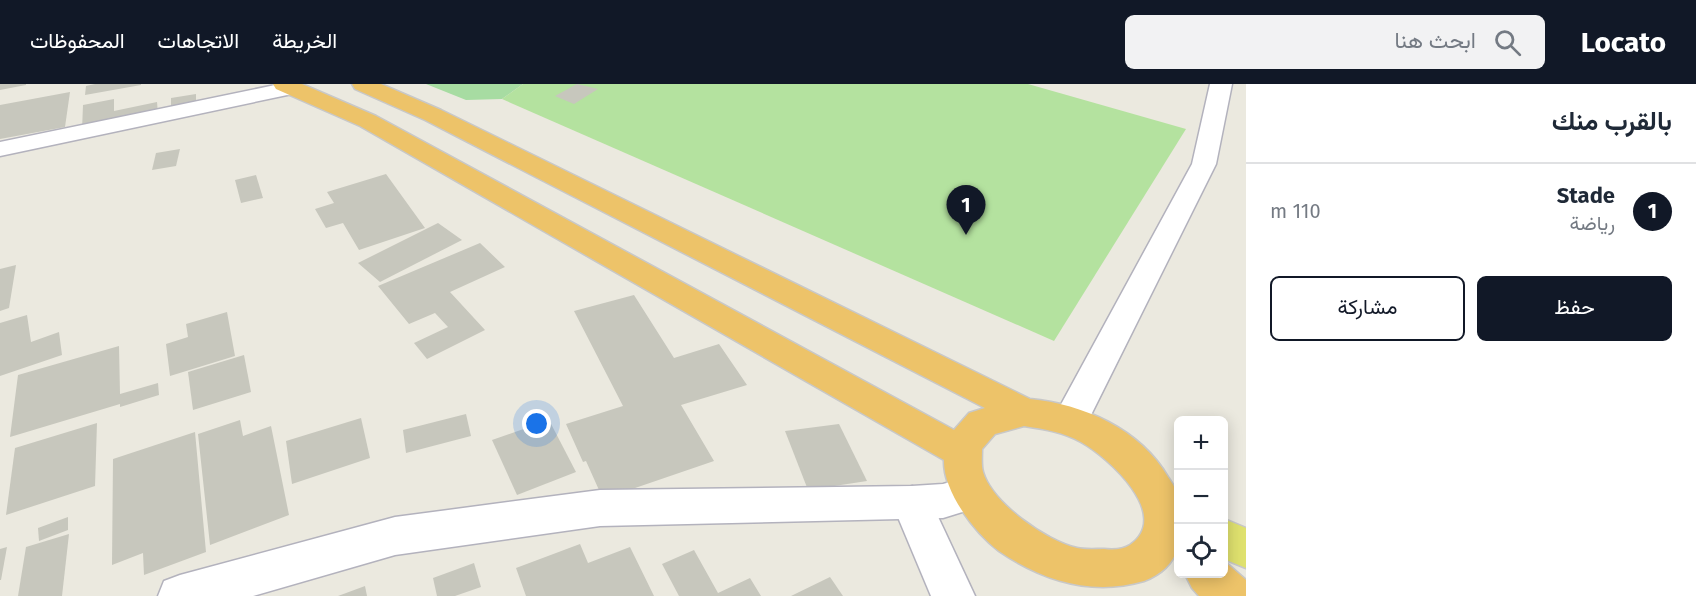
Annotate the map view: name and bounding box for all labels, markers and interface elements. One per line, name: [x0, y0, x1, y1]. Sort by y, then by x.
search box: [1125, 15, 1545, 69]
icon: search: [1491, 26, 1524, 59]
text: Locato: [1581, 26, 1666, 59]
text: ابحث هنا: [1395, 27, 1476, 54]
text: المحفوظات: [30, 28, 125, 54]
text: الاتجاهات: [158, 28, 239, 54]
text: الخريطة: [272, 28, 337, 54]
text: بالقرب منك: [1552, 106, 1672, 137]
text: Stade: [1557, 182, 1615, 209]
pin: 1: [946, 186, 986, 235]
text: 110 m: [1270, 199, 1321, 223]
text: 1: [1648, 199, 1657, 223]
text: رياضة: [1570, 211, 1615, 235]
button: مشاركة: [1270, 276, 1465, 341]
button: حفظ: [1477, 276, 1672, 341]
your location: [522, 409, 551, 438]
map controls: [1174, 416, 1228, 578]
button: +: [1174, 416, 1228, 470]
button: −: [1174, 470, 1228, 524]
button: locate: [1174, 524, 1228, 578]

